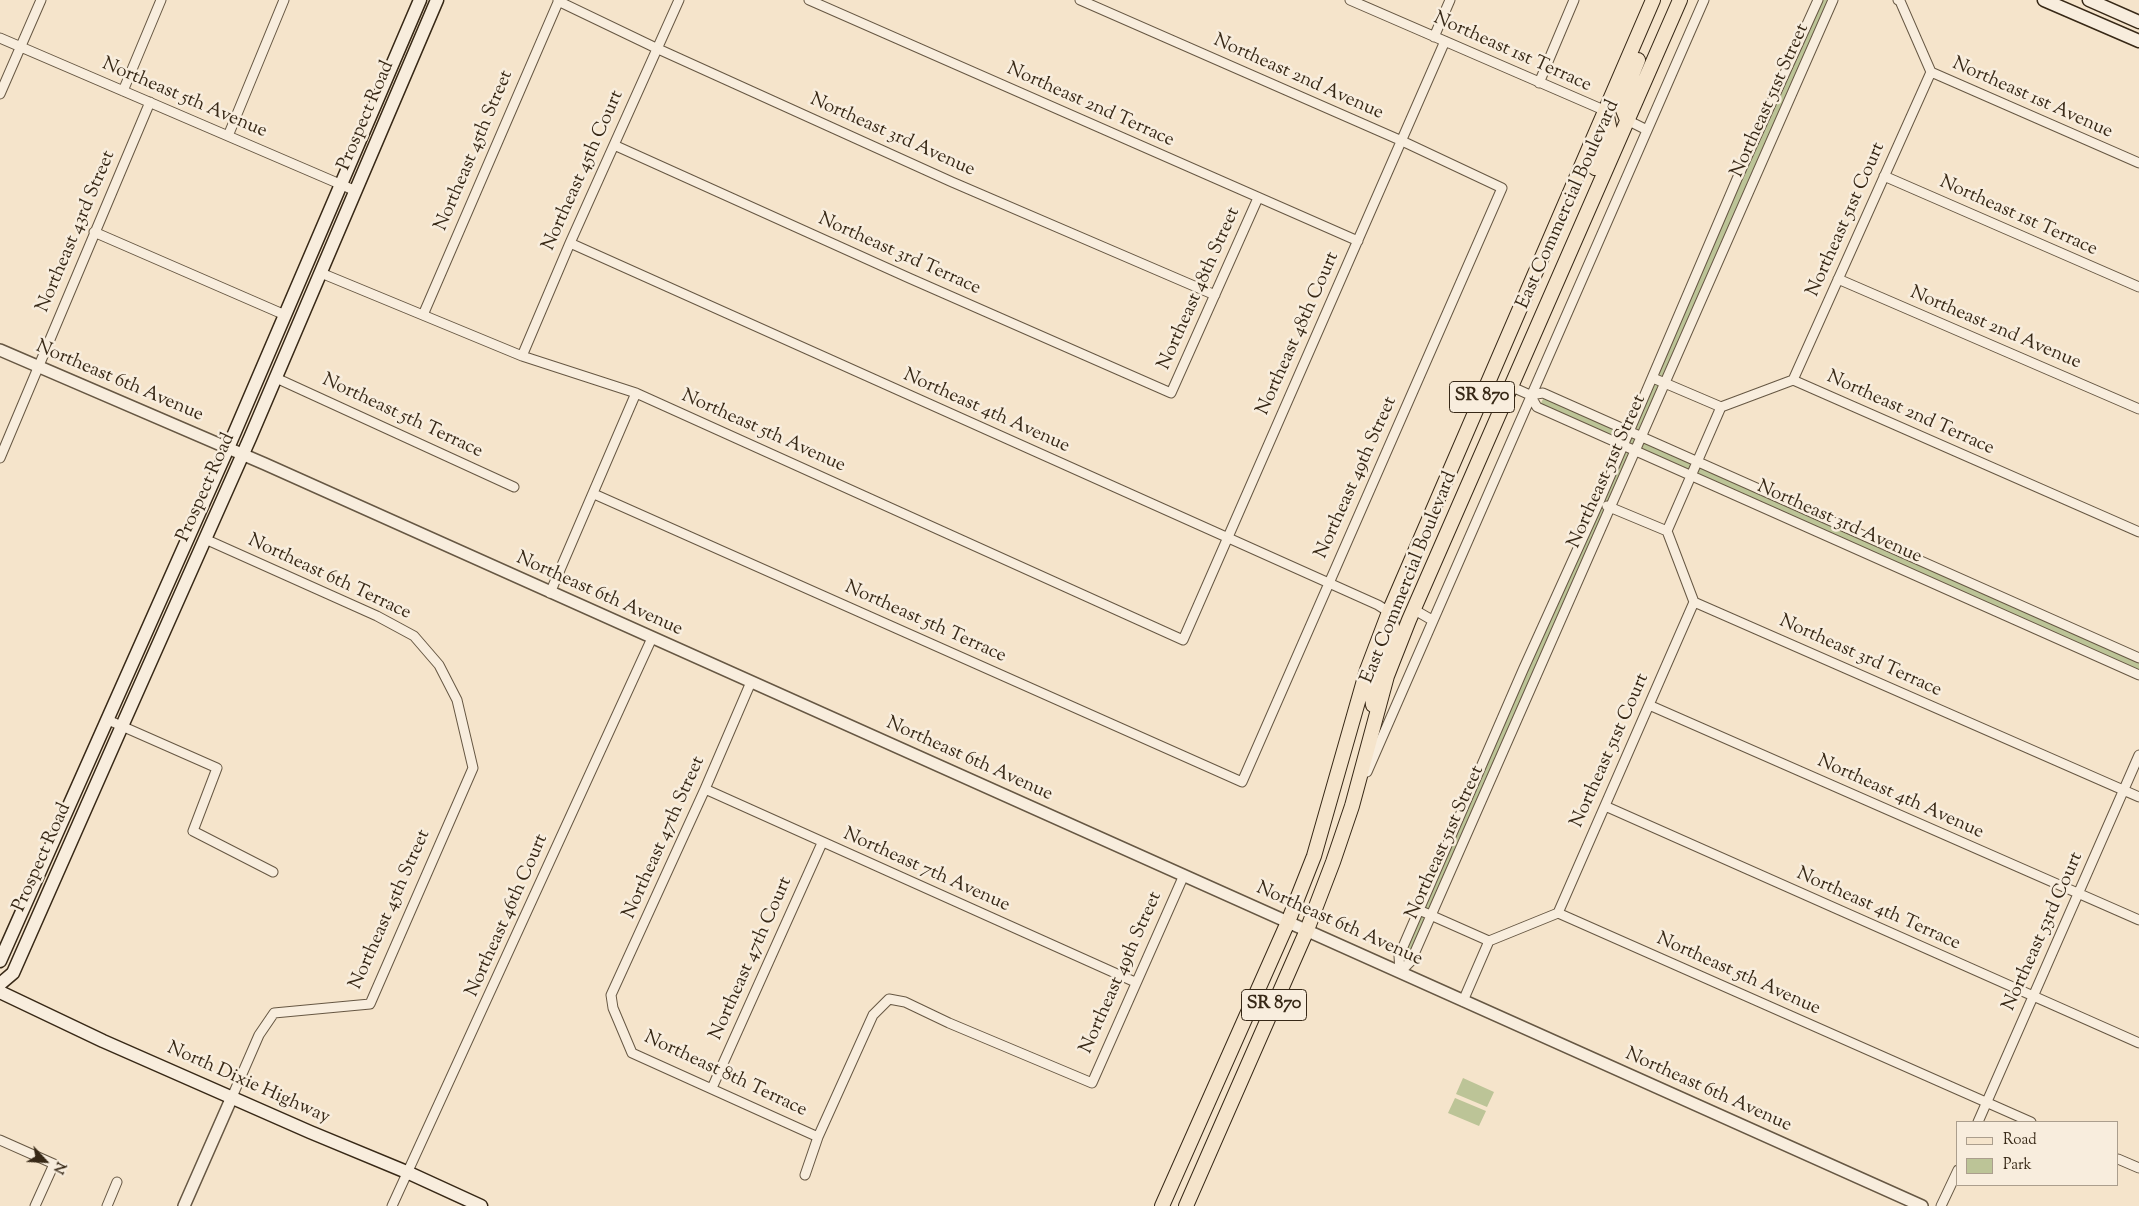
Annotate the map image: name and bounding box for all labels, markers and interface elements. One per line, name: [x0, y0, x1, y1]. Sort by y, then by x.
street label: Northeast 1st Terrace: [1429, 8, 1595, 98]
street label: Northeast 51st Street: [1727, 21, 1815, 181]
street label: Northeast 2nd Avenue: [1209, 30, 1387, 126]
street label: Northeast 1st Avenue: [1948, 53, 2116, 145]
street label: Northeast 5th Avenue: [98, 54, 270, 144]
street label: Prospect Road: [334, 58, 400, 174]
street label: Northeast 2nd Terrace: [1003, 59, 1177, 153]
street label: Northeast 45th Street: [431, 67, 519, 235]
street label: Northeast 45th Court: [538, 87, 630, 255]
street label: Northeast 3rd Avenue: [806, 89, 978, 183]
street label: East Commercial Boulevard: [1513, 97, 1625, 313]
street label: Northeast 51st Court: [1803, 139, 1891, 301]
street label: Northeast 43rd Street: [33, 148, 121, 316]
street label: Northeast 1st Terrace: [1935, 172, 2101, 262]
street label: Northeast 48th Street: [1154, 204, 1246, 374]
street label: Northeast 3rd Terrace: [814, 209, 984, 301]
street label: Northeast 48th Court: [1253, 249, 1345, 419]
street label: Northeast 2nd Avenue: [1906, 283, 2084, 375]
street label: Northeast 6th Avenue: [32, 336, 206, 428]
street label: Northeast 4th Avenue: [899, 365, 1073, 459]
street label: Northeast 2nd Terrace: [1823, 367, 1997, 461]
street label: Northeast 5th Terrace: [318, 370, 486, 464]
road number: SR 870: [1450, 382, 1514, 412]
street label: Northeast 5th Avenue: [677, 386, 849, 478]
street label: Northeast 51st Street: [1564, 392, 1652, 552]
street label: Northeast 49th Street: [1311, 394, 1403, 562]
street label: Prospect Road: [173, 430, 241, 546]
street label: East Commercial Boulevard: [1357, 469, 1463, 687]
street label: Northeast 3rd Avenue: [1753, 476, 1925, 570]
street label: Northeast 6th Terrace: [244, 530, 414, 626]
street label: Northeast 6th Avenue: [512, 548, 686, 642]
street label: Northeast 5th Terrace: [841, 577, 1009, 669]
street label: Northeast 3rd Terrace: [1775, 611, 1945, 703]
street label: Northeast 51st Court: [1567, 670, 1655, 832]
street label: Northeast 6th Avenue: [882, 713, 1056, 807]
street label: Northeast 4th Avenue: [1813, 751, 1987, 845]
street label: Northeast 47th Street: [619, 753, 711, 923]
street label: Northeast 51st Street: [1402, 763, 1490, 923]
street label: Prospect Road: [9, 800, 77, 916]
street label: Northeast 7th Avenue: [839, 824, 1013, 918]
street label: Northeast 45th Street: [346, 827, 436, 993]
street label: Northeast 46th Court: [462, 831, 554, 1001]
street label: Northeast 53rd Court: [1999, 849, 2089, 1015]
street label: Northeast 4th Terrace: [1792, 864, 1964, 956]
street label: Northeast 47th Court: [706, 874, 798, 1044]
street label: Northeast 6th Avenue: [1252, 878, 1426, 972]
street label: Northeast 49th Street: [1076, 889, 1168, 1057]
street label: Northeast 5th Avenue: [1652, 929, 1824, 1021]
road number: SR 870: [1242, 990, 1306, 1020]
street label: Northeast 8th Terrace: [640, 1027, 810, 1123]
street label: North Dixie Highway: [163, 1038, 333, 1130]
street label: Northeast 6th Avenue: [1621, 1044, 1795, 1138]
legend: [1956, 1121, 2119, 1186]
text: Road: [2003, 1130, 2037, 1151]
north arrow: [20, 1136, 70, 1186]
text: Park: [2003, 1155, 2032, 1176]
text: N: [47, 1158, 70, 1177]

